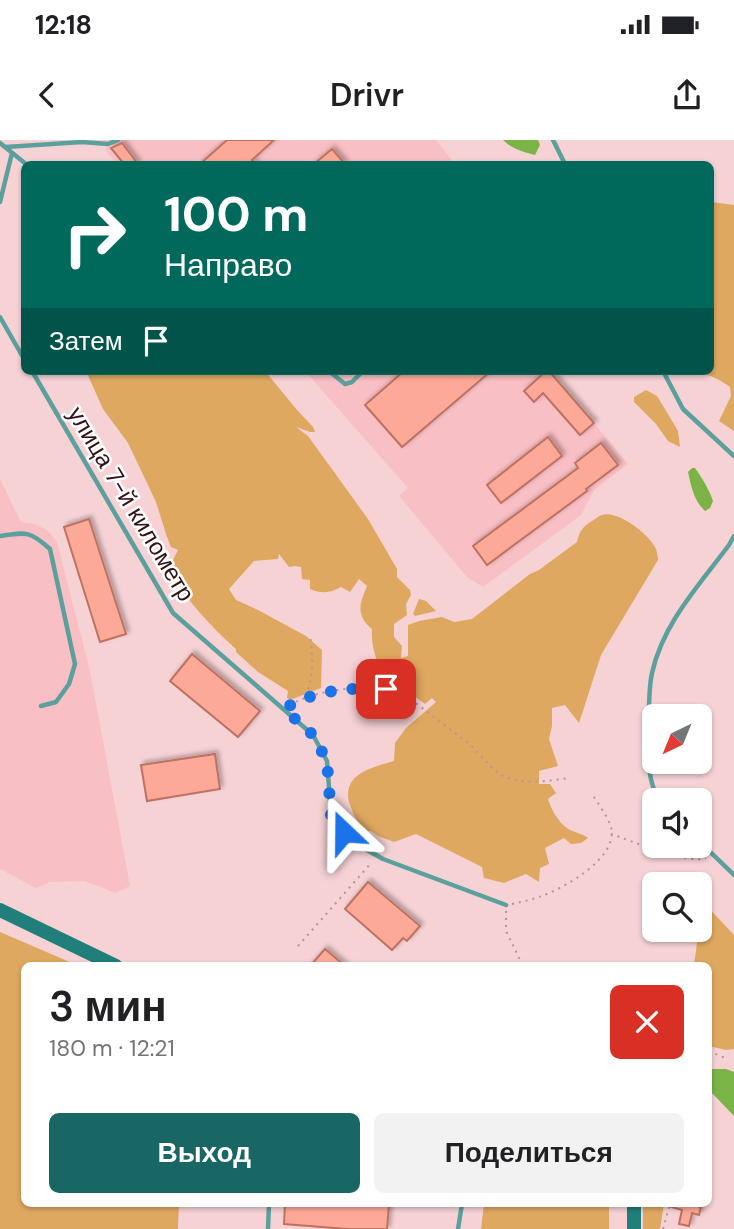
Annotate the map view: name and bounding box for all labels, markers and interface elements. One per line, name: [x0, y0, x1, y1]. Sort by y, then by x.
text: 12:18: [35, 8, 92, 42]
text: Drivr: [330, 74, 404, 116]
icon: back: [28, 76, 66, 114]
icon: share: [668, 76, 706, 114]
text: 100 m: [164, 182, 308, 246]
icon: right: [49, 189, 140, 280]
text: Направо: [164, 244, 292, 286]
icon: arrive: [137, 322, 175, 360]
text: Затем: [49, 324, 123, 358]
street label: улица 7-й километр: [61, 401, 202, 607]
pin: [356, 659, 416, 719]
icon: arrive: [367, 670, 405, 708]
north arrow: [642, 704, 712, 774]
map controls: [642, 704, 712, 942]
button: sound: [642, 788, 712, 858]
position arrow: [307, 795, 381, 869]
button: search: [642, 872, 712, 942]
text: 3 мин: [49, 979, 167, 1034]
button: close: [610, 985, 684, 1059]
text: 180 m · 12:21: [49, 1033, 175, 1063]
button: Выход: [49, 1113, 360, 1193]
button: Поделиться: [374, 1113, 684, 1193]

